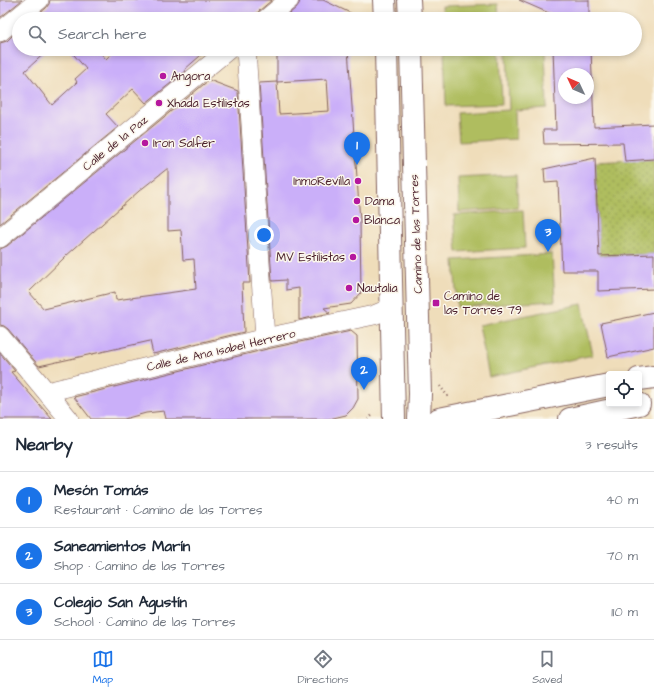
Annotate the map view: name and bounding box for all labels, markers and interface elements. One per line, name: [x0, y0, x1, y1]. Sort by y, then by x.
search box: [12, 12, 642, 56]
icon: search: [26, 23, 48, 45]
text: Search here: [58, 24, 147, 45]
place label: Angora: [171, 68, 210, 86]
north arrow: [558, 68, 594, 104]
marker: Angora: [158, 71, 168, 81]
place label: Xhada Estilistas: [167, 95, 250, 112]
marker: Xhada Estilistas: [154, 98, 164, 108]
street label: Calle de la Paz: [79, 112, 152, 175]
pin: 1: [344, 132, 370, 165]
place label: Iron Salfer: [153, 135, 215, 152]
marker: Iron Salfer: [140, 138, 150, 148]
place label: InmoRevilla: [293, 173, 350, 190]
street label: Camino de las Torres: [406, 174, 427, 294]
marker: InmoRevilla: [353, 176, 363, 186]
place label: Dama: [365, 193, 394, 210]
marker: Dama: [352, 196, 362, 206]
place label: Blanca: [364, 212, 400, 229]
marker: Blanca: [351, 215, 361, 225]
pin: 3: [535, 219, 561, 252]
your location: [254, 225, 274, 245]
place label: MV Estilistas: [276, 249, 345, 266]
marker: MV Estilistas: [348, 252, 358, 262]
place label: Nautalia: [357, 280, 398, 297]
marker: Nautalia: [344, 283, 354, 293]
place label: Camino de las Torres 79: [444, 288, 522, 319]
marker: Camino de las Torres 79: [431, 298, 441, 308]
street label: Calle de Ana Isabel Herrero: [145, 325, 298, 376]
pin: 2: [351, 357, 377, 390]
map controls: [606, 371, 642, 407]
button: locate: [606, 371, 642, 407]
text: Nearby: [16, 433, 73, 457]
text: 3 results: [585, 436, 638, 454]
text: Mesón Tomás: [54, 480, 149, 501]
text: 1: [28, 491, 30, 509]
text: 40 m: [606, 491, 638, 509]
text: Restaurant · Camino de las Torres: [54, 501, 263, 519]
text: Saneamientos Marín: [54, 536, 190, 557]
text: 2: [25, 547, 33, 565]
text: 70 m: [606, 547, 638, 565]
text: Shop · Camino de las Torres: [54, 557, 225, 575]
text: Colegio San Agustín: [54, 592, 187, 613]
text: 3: [26, 603, 32, 621]
text: 110 m: [611, 603, 638, 621]
text: School · Camino de las Torres: [54, 613, 235, 631]
tab: Map: [92, 648, 114, 687]
tab: Directions: [297, 648, 349, 687]
tab: Saved: [532, 648, 562, 687]

